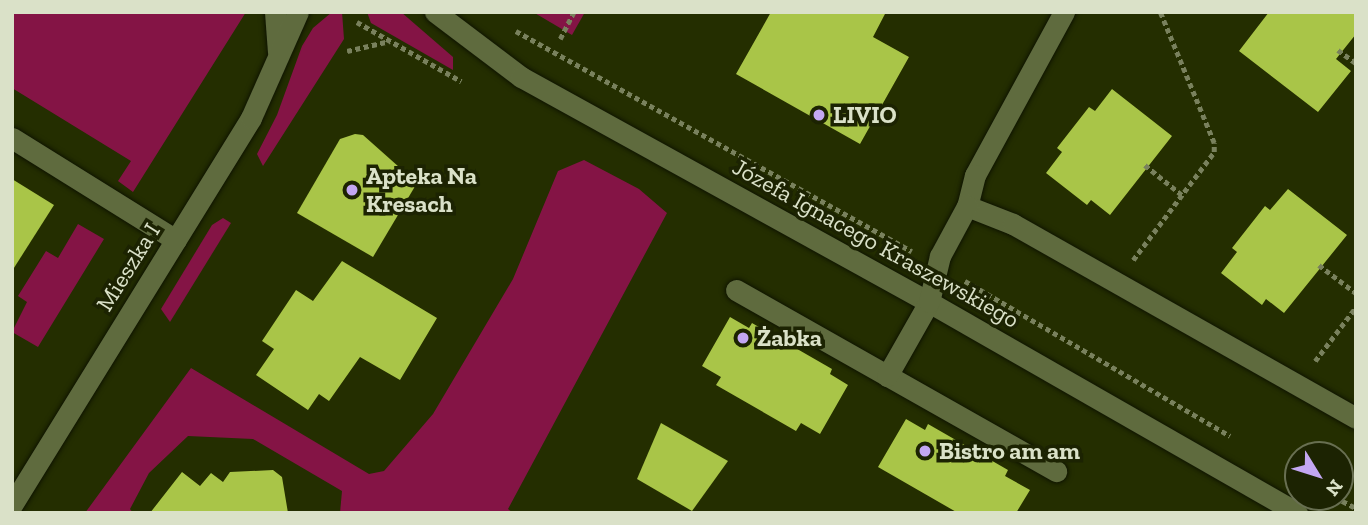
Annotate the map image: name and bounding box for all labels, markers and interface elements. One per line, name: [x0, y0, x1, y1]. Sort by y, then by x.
place label: LIVIO: [833, 101, 897, 129]
marker: LIVIO: [811, 107, 827, 123]
street label: Józefa Ignacego Kraszewskiego: [728, 152, 1024, 334]
place label: Apteka Na Kresach: [366, 162, 477, 218]
marker: Apteka Na Kresach: [344, 182, 360, 198]
street label: Mieszka I: [90, 218, 166, 316]
place label: Żabka: [757, 324, 822, 352]
marker: Żabka: [735, 330, 751, 346]
place label: Bistro am am: [939, 437, 1080, 465]
north arrow: [1284, 441, 1354, 511]
marker: Bistro am am: [917, 443, 933, 459]
text: N: [1321, 475, 1348, 501]

